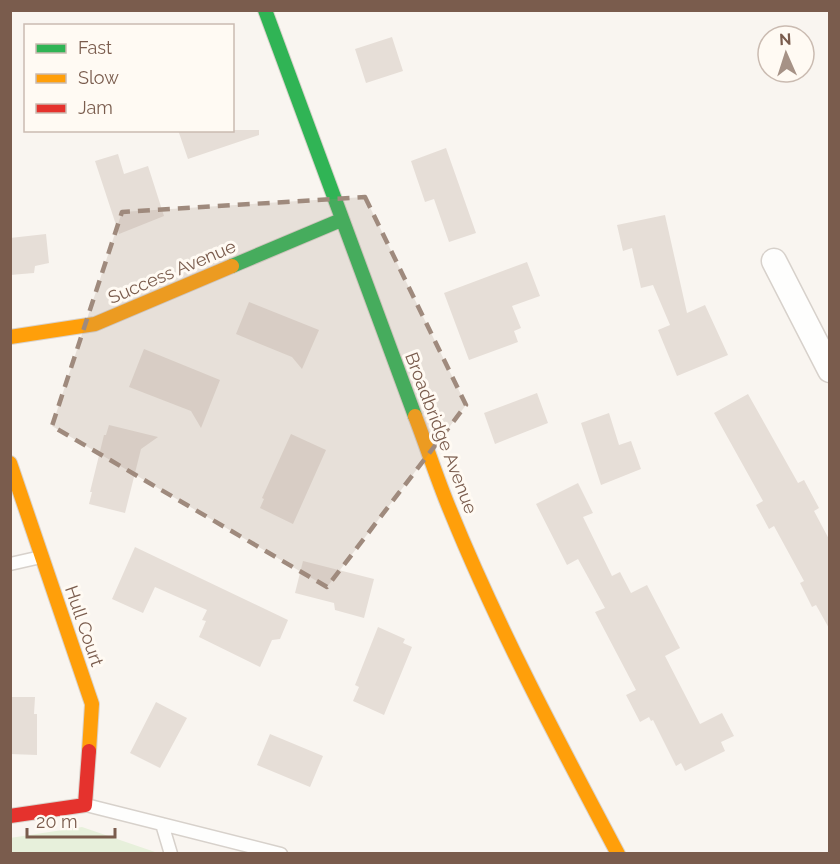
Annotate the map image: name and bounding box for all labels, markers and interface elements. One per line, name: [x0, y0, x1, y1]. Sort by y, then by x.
legend: [24, 24, 234, 132]
north arrow: [756, 24, 816, 84]
text: N: [779, 30, 792, 49]
text: Fast: [78, 37, 112, 58]
text: Slow: [78, 67, 119, 88]
text: Jam: [78, 97, 113, 118]
street label: Success Avenue: [105, 235, 239, 308]
street label: Broadbridge Avenue: [401, 349, 482, 517]
street label: Hull Court: [61, 583, 108, 669]
scale bar: [27, 801, 116, 839]
text: 20 m: [36, 811, 78, 832]

